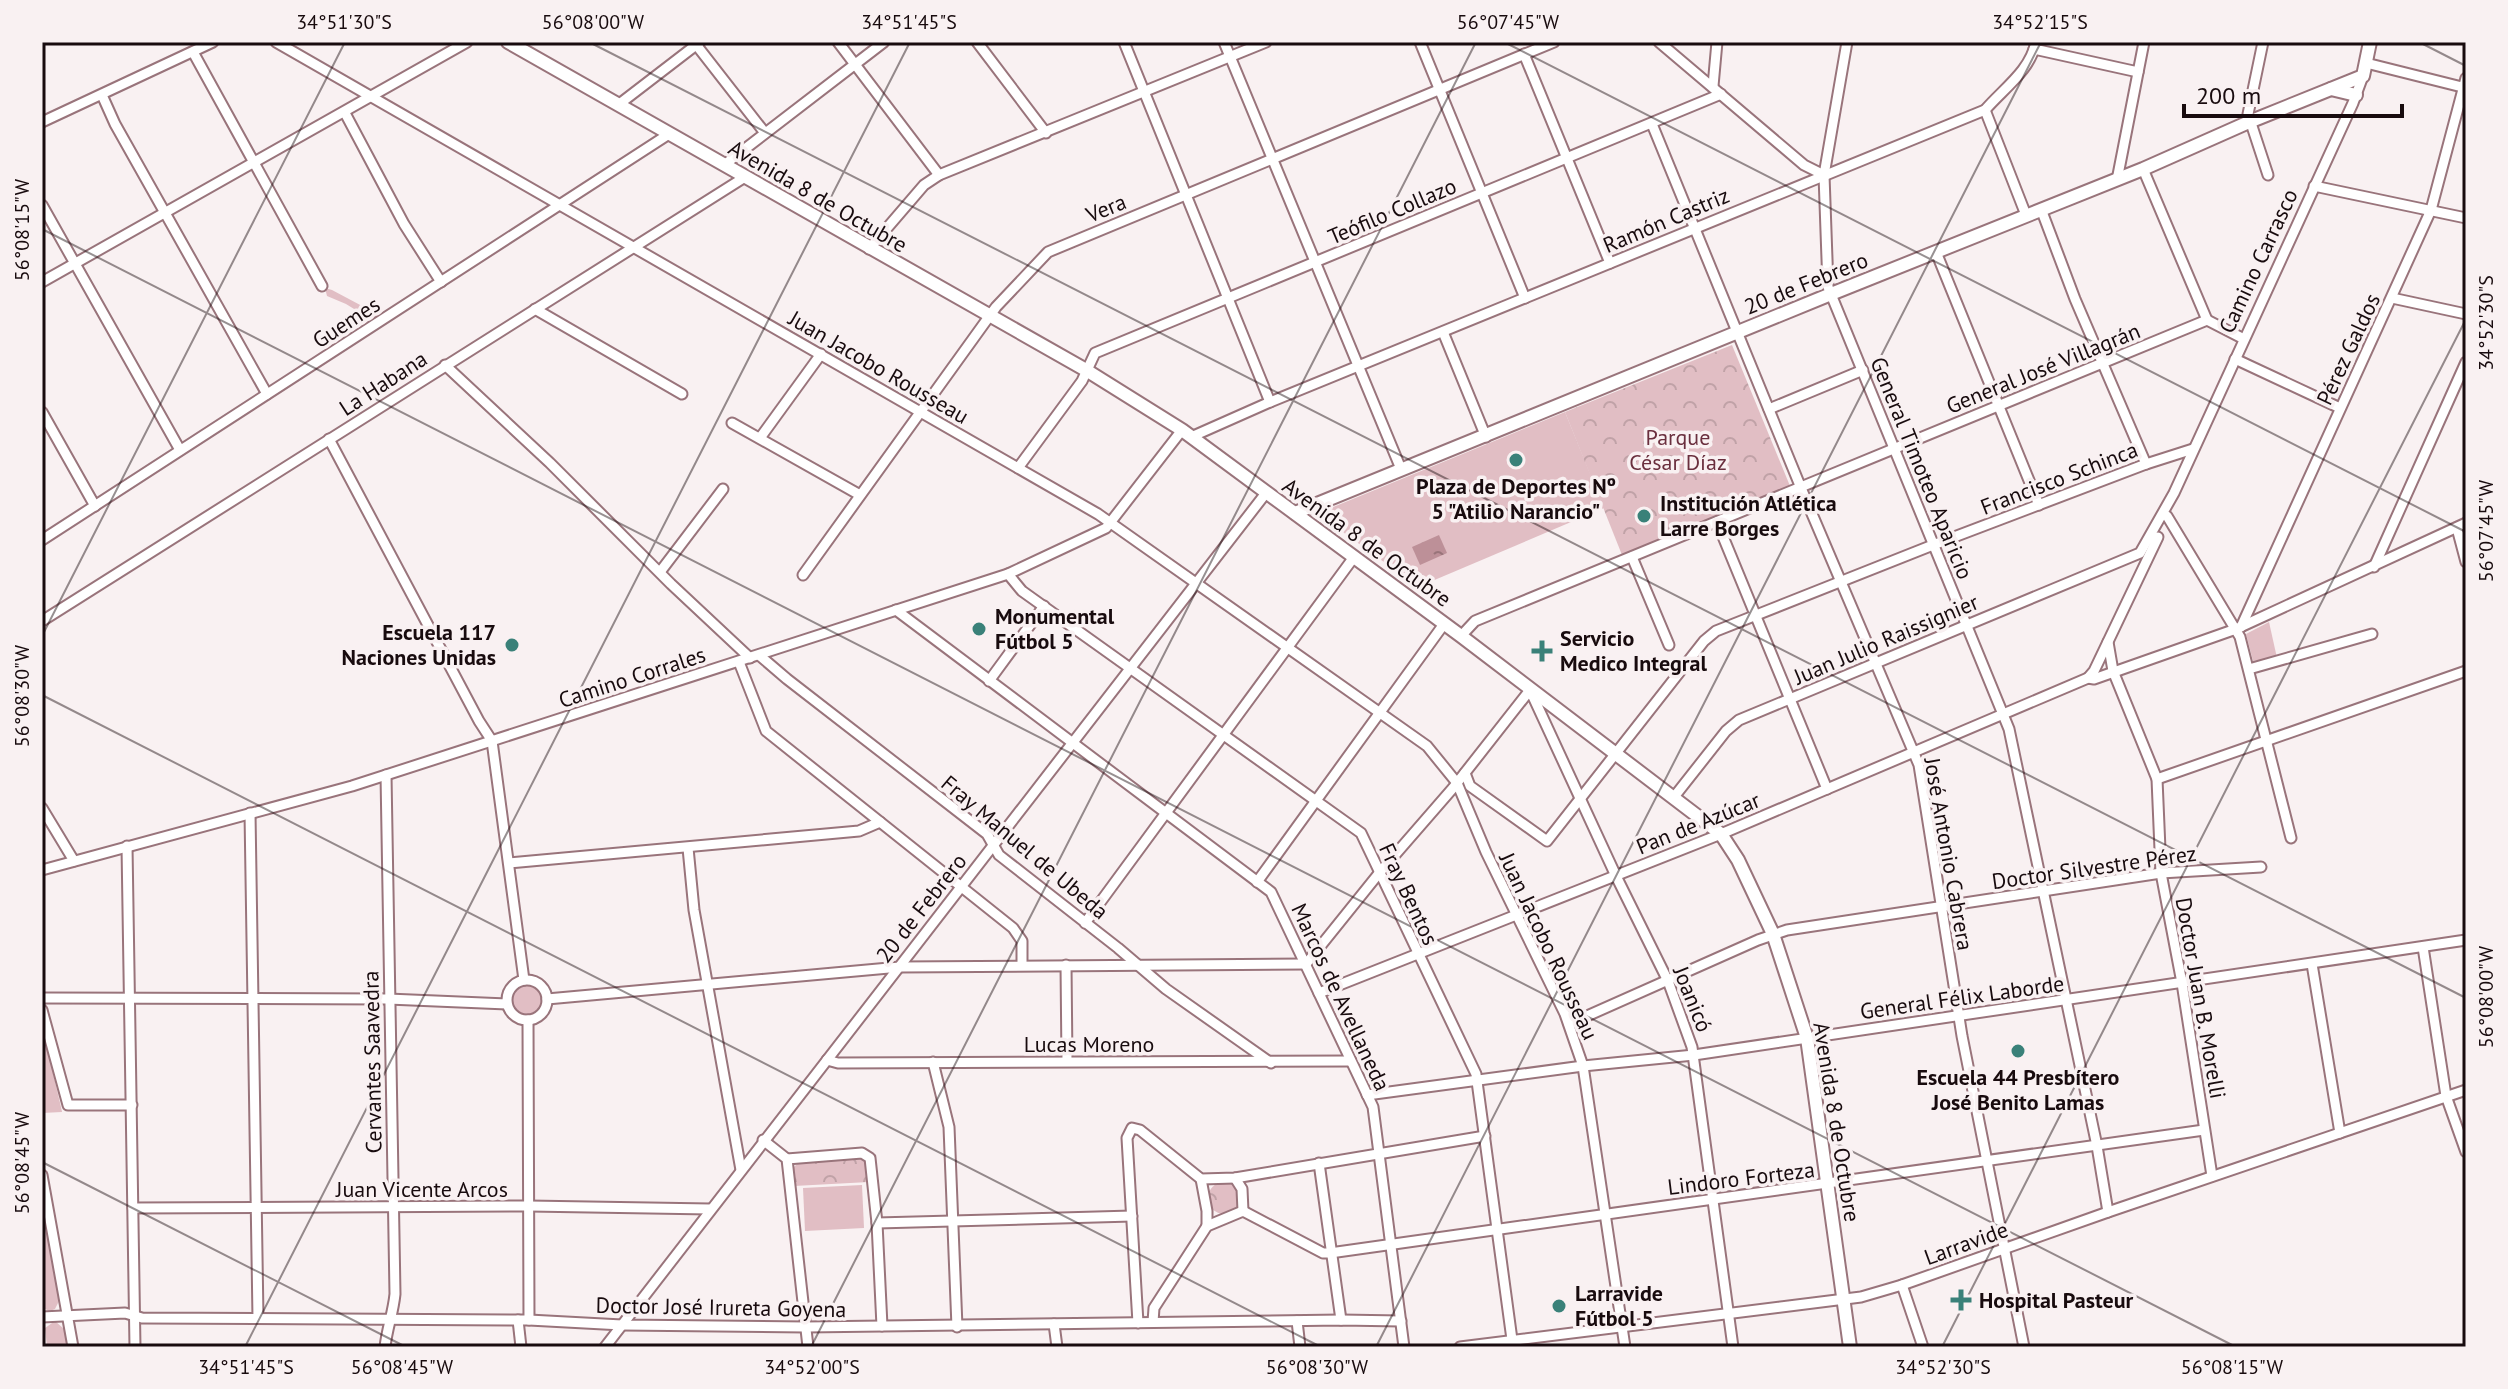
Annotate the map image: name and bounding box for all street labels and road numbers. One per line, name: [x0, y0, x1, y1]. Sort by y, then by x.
street label: Avenida 8 de Octubre: [724, 133, 912, 259]
street label: Teófilo Collazo: [1324, 171, 1460, 251]
street label: Ramón Castriz: [1599, 181, 1733, 259]
street label: Camino Carrasco: [2212, 184, 2304, 338]
street label: Vera: [1081, 187, 1130, 229]
street label: 20 de Febrero: [1740, 245, 1872, 321]
street label: Pérez Galdos: [2310, 289, 2386, 409]
street label: Guemes: [307, 290, 385, 354]
street label: Juan Jacobo Rousseau: [783, 304, 974, 430]
street label: General José Villagrán: [1942, 316, 2144, 420]
street label: La Habana: [334, 344, 432, 422]
street label: General Timoteo Aparicio: [1865, 353, 1979, 583]
street label: Francisco Schinca: [1976, 435, 2142, 521]
street label: Avenida 8 de Octubre: [1277, 471, 1457, 613]
street label: Juan Julio Raissignier: [1789, 587, 1983, 691]
street label: Camino Corrales: [555, 640, 709, 714]
street label: José Antonio Cabrera: [1918, 754, 1980, 953]
street label: Fray Manuel de Ubeda: [936, 769, 1114, 925]
street label: Pan de Azúcar: [1632, 785, 1764, 861]
street label: Fray Bentos: [1373, 838, 1445, 950]
street label: Doctor Silvestre Pérez: [1990, 839, 2198, 895]
street label: Juan Jacobo Rousseau: [1493, 847, 1605, 1044]
street label: 20 de Febrero: [870, 848, 972, 968]
street label: Doctor Juan B. Morelli: [2170, 895, 2232, 1101]
street label: Marcos de Avellaneda: [1285, 899, 1397, 1095]
street label: Joanicó: [1667, 961, 1719, 1036]
street label: General Félix Laborde: [1858, 969, 2066, 1025]
street label: Cervantes Saavedra: [356, 970, 388, 1154]
street label: Avenida 8 de Octubre: [1807, 1020, 1867, 1224]
street label: Lucas Moreno: [1024, 1030, 1154, 1058]
street label: Lindoro Forteza: [1666, 1155, 1816, 1201]
street label: Juan Vicente Arcos: [335, 1175, 508, 1203]
street label: Larravide: [1920, 1215, 2012, 1271]
street label: Doctor José Irureta Goyena: [595, 1291, 847, 1323]

